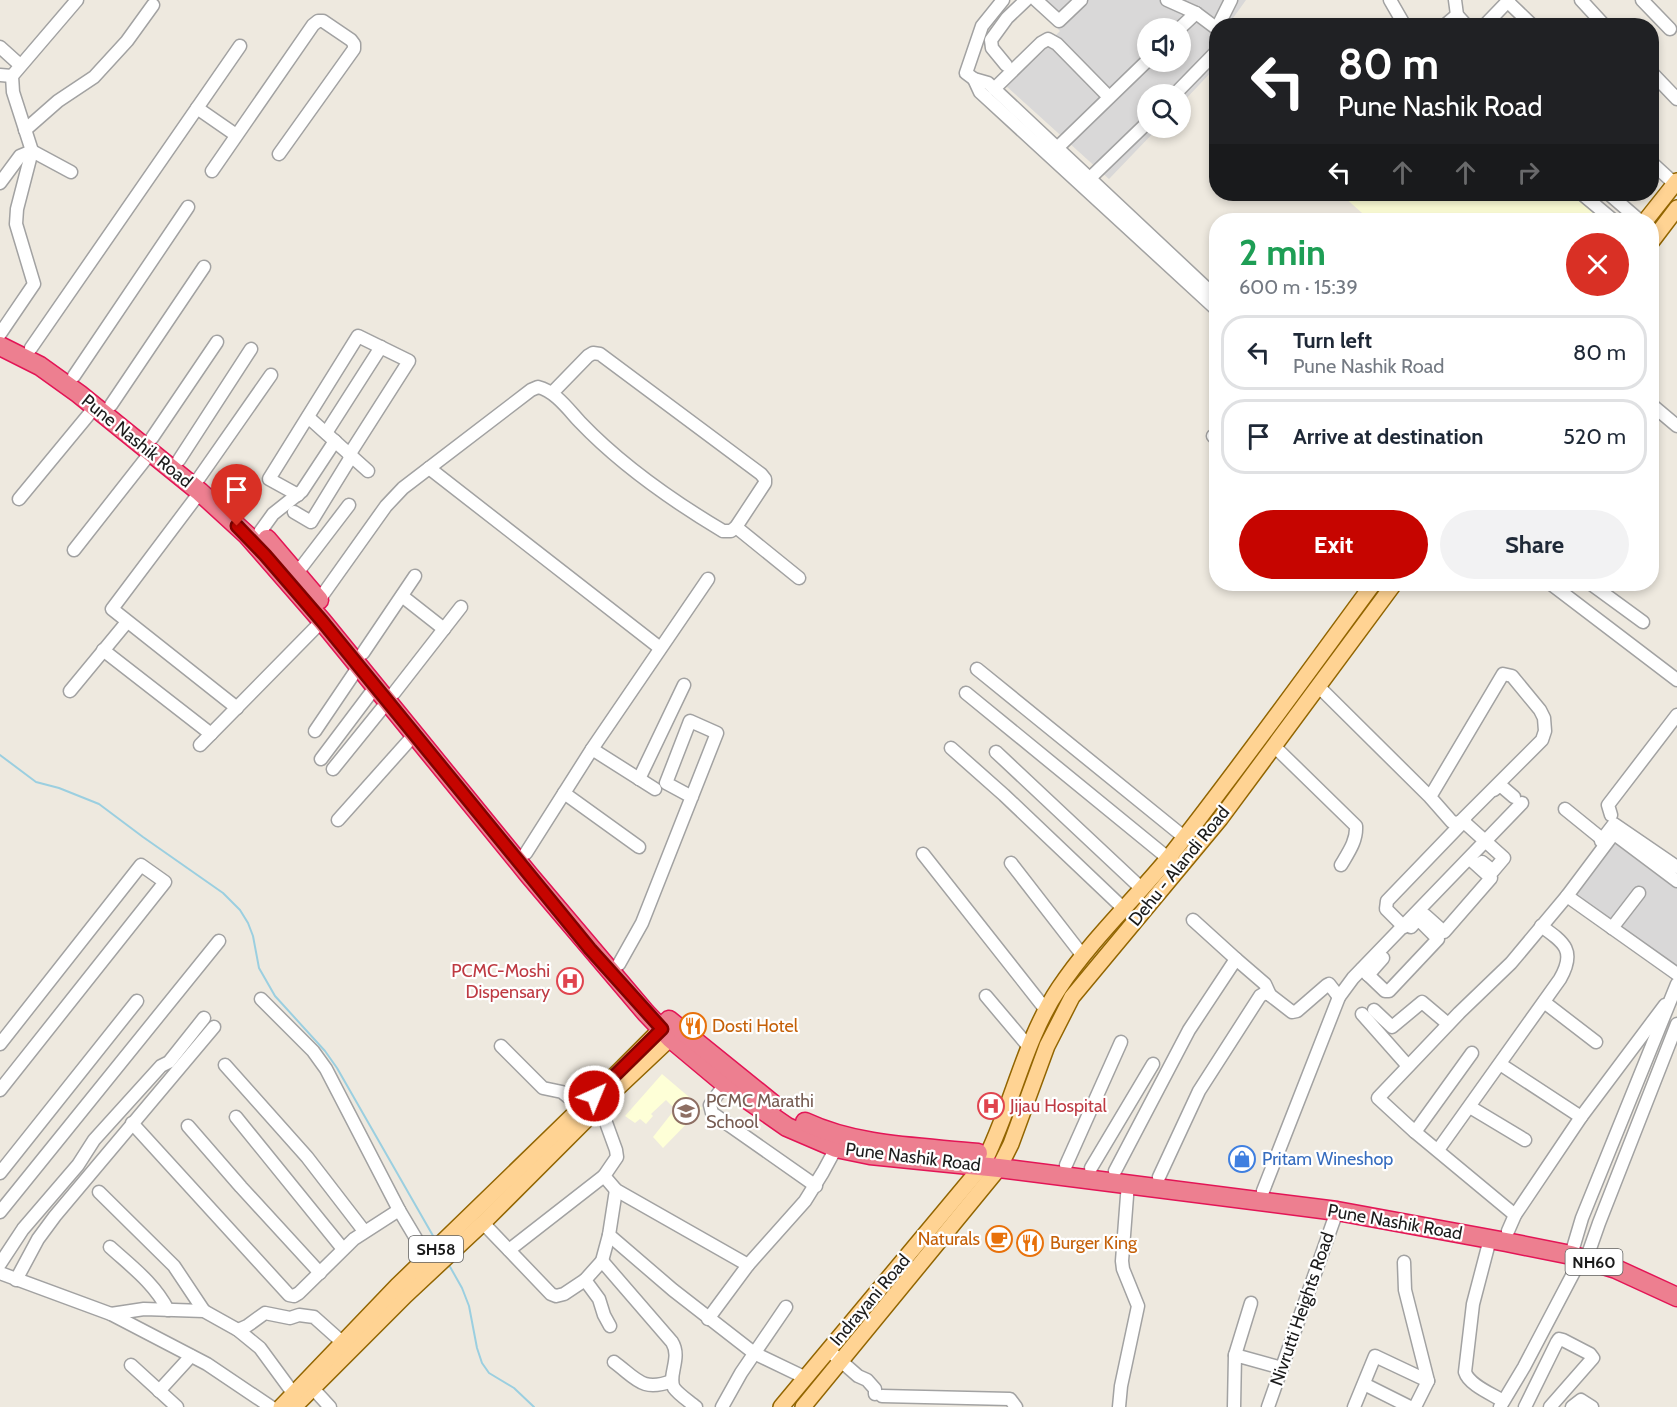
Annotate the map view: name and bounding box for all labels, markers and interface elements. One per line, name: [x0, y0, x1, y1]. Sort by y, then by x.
map controls: [1137, 18, 1191, 138]
button: sound: [1137, 18, 1191, 72]
text: 80 m: [1338, 38, 1439, 90]
icon: left: [1239, 42, 1317, 120]
button: search: [1137, 84, 1191, 138]
text: Pune Nashik Road: [1338, 90, 1542, 123]
icon: left: [1323, 156, 1356, 189]
icon: ahead: [1386, 156, 1419, 189]
icon: ahead: [1449, 156, 1482, 189]
icon: right: [1512, 156, 1545, 189]
text: 2 min: [1239, 230, 1326, 274]
button: close: [1566, 233, 1629, 296]
text: 600 m · 15:39: [1239, 275, 1358, 299]
text: Turn left: [1293, 327, 1372, 354]
icon: left: [1242, 336, 1275, 369]
text: 80 m: [1573, 339, 1626, 366]
text: Pune Nashik Road: [1293, 354, 1444, 378]
street label: Pune Nashik Road: [77, 390, 197, 492]
icon: arrive: [1242, 420, 1275, 453]
text: Arrive at destination: [1293, 423, 1483, 450]
text: 520 m: [1563, 423, 1626, 450]
pin: [211, 464, 262, 526]
icon: arrive: [220, 473, 253, 506]
button: Exit: [1239, 510, 1428, 579]
button: Share: [1440, 510, 1629, 579]
street label: Dehu - Alandi Road: [1124, 802, 1234, 930]
place label: PCMC-Moshi Dispensary: [451, 960, 550, 1003]
hospital icon: PCMC-Moshi Dispensary: [555, 966, 585, 996]
restaurant icon: Dosti Hotel: [678, 1011, 708, 1041]
place label: Dosti Hotel: [712, 1015, 799, 1037]
position arrow: [562, 1064, 626, 1128]
place label: PCMC Marathi School: [706, 1090, 814, 1133]
hospital icon: Jijau Hospital: [976, 1091, 1006, 1121]
place label: Jijau Hospital: [1009, 1095, 1108, 1117]
school or university icon: PCMC Marathi School: [671, 1096, 701, 1126]
street label: Pune Nashik Road: [844, 1138, 982, 1176]
shop icon: Pritam Wineshop: [1227, 1144, 1257, 1174]
place label: Pritam Wineshop: [1262, 1148, 1393, 1170]
street label: Pune Nashik Road: [1326, 1199, 1464, 1245]
cafe icon: Naturals: [984, 1224, 1014, 1254]
place label: Naturals: [918, 1228, 980, 1250]
restaurant icon: Burger King: [1015, 1228, 1045, 1258]
street label: Nivrutti Heights Road: [1265, 1229, 1339, 1389]
place label: Burger King: [1050, 1232, 1138, 1254]
road number: SH58: [409, 1236, 463, 1262]
road number: NH60: [1566, 1249, 1622, 1275]
street label: Indrayani Road: [825, 1250, 915, 1350]

